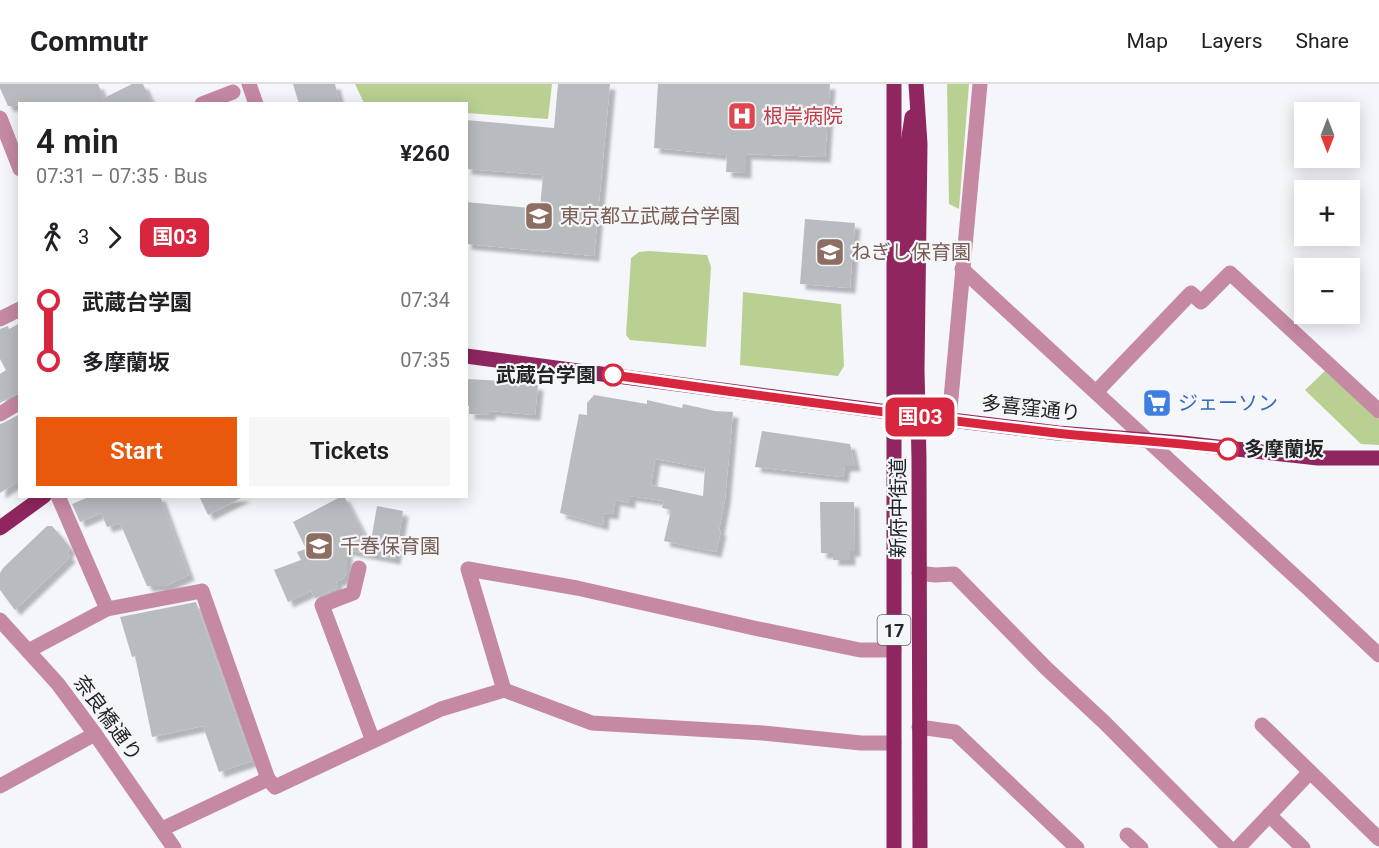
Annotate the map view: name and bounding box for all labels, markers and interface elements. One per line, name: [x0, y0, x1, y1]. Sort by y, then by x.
text: Commutr: [30, 25, 148, 58]
text: Map: [1126, 29, 1168, 53]
text: Layers: [1201, 29, 1262, 53]
text: Share: [1295, 29, 1349, 53]
hospital icon: 根岸病院: [726, 100, 758, 132]
north arrow: [1294, 102, 1360, 168]
map controls: [1294, 102, 1360, 324]
place label: 根岸病院: [763, 104, 843, 128]
text: 4 min: [36, 122, 119, 161]
text: ¥260: [400, 141, 450, 166]
text: 07:31 – 07:35 · Bus: [36, 164, 208, 188]
button: +: [1294, 180, 1360, 246]
school or university icon: 東京都立武蔵台学園: [523, 200, 555, 232]
place label: 東京都立武蔵台学園: [560, 204, 740, 228]
icon: walk: [36, 221, 69, 254]
icon: forward: [98, 221, 131, 254]
text: 3: [78, 225, 89, 249]
text: 国03: [152, 225, 197, 249]
school or university icon: ねぎし保育園: [814, 236, 846, 268]
place label: ねぎし保育園: [851, 240, 971, 264]
button: −: [1294, 258, 1360, 324]
text: 07:34: [400, 288, 450, 312]
text: 武蔵台学園: [82, 290, 192, 315]
text: 07:35: [400, 348, 450, 372]
text: 多摩蘭坂: [82, 350, 170, 375]
place label: 武蔵台学園: [496, 363, 596, 387]
marker: 武蔵台学園: [602, 364, 624, 386]
supermarket icon: ジェーソン: [1141, 387, 1173, 419]
street label: 多喜窪通り: [980, 391, 1082, 425]
place label: ジェーソン: [1178, 391, 1278, 415]
line badge: 国03: [886, 398, 954, 436]
text: 国03: [897, 405, 943, 429]
button: Start: [36, 417, 237, 486]
button: Tickets: [249, 417, 450, 486]
place label: 多摩蘭坂: [1244, 437, 1324, 461]
marker: 多摩蘭坂: [1217, 438, 1239, 460]
street label: 新府中街道: [886, 458, 910, 558]
school or university icon: 千春保育園: [303, 530, 335, 562]
place label: 千春保育園: [340, 534, 440, 558]
road number: 17: [878, 615, 910, 645]
street label: 奈良橋通り: [69, 670, 147, 766]

